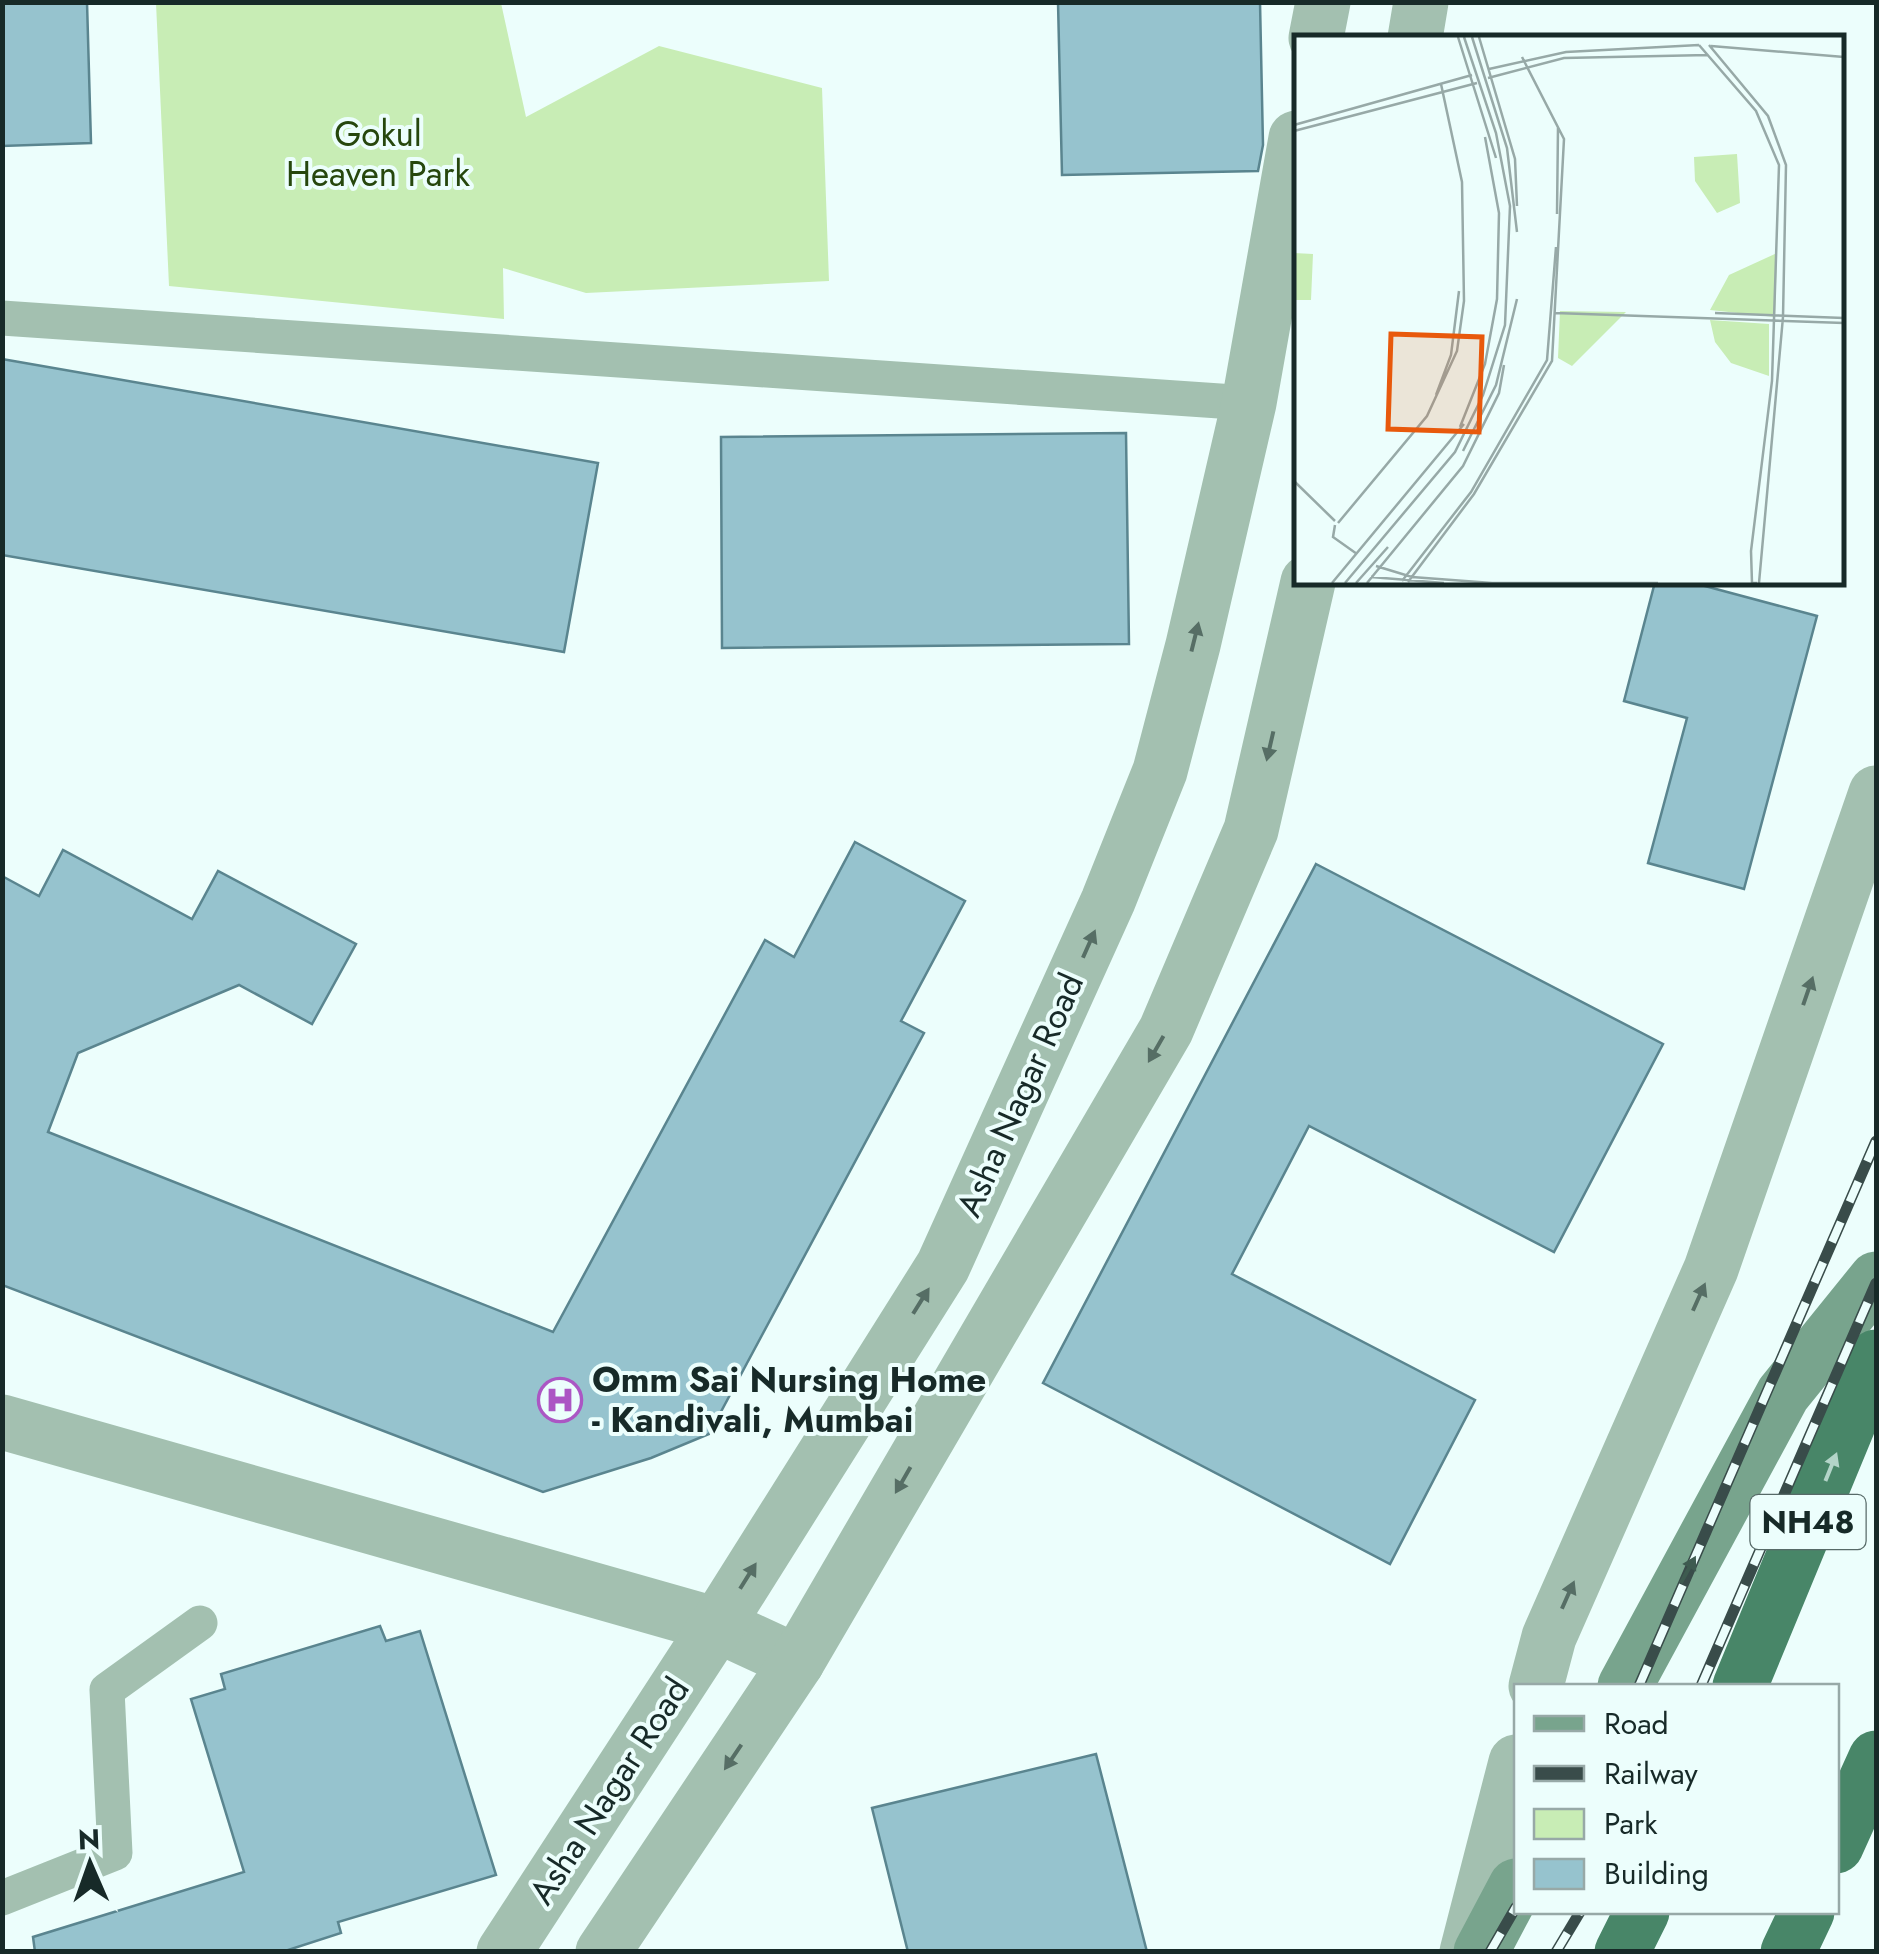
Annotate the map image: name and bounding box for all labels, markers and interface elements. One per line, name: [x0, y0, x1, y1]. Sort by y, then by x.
inset map: [1294, 35, 1844, 585]
park label: Gokul Heaven Park: [286, 109, 471, 199]
one-way arrow: [1188, 621, 1203, 652]
one-way arrow: [1262, 731, 1277, 762]
one-way arrow: [1081, 929, 1097, 959]
street label: Asha Nagar Road: [944, 965, 1096, 1225]
one-way arrow: [1801, 976, 1816, 1006]
one-way arrow: [1148, 1034, 1165, 1063]
one-way arrow: [1691, 1282, 1707, 1312]
one-way arrow: [911, 1287, 929, 1315]
place label: Omm Sai Nursing Home - Kandivali, Mumbai: [592, 1355, 986, 1445]
hospital icon: Omm Sai Nursing Home - Kandivali, Mumbai: [537, 1377, 583, 1423]
one-way arrow: [1823, 1452, 1839, 1482]
one-way arrow: [895, 1466, 912, 1494]
road number: NH48: [1750, 1495, 1866, 1549]
one-way arrow: [1679, 1556, 1696, 1584]
one-way arrow: [738, 1562, 756, 1590]
one-way arrow: [1560, 1580, 1576, 1610]
street label: Asha Nagar Road: [517, 1668, 701, 1914]
legend: [1514, 1684, 1839, 1914]
text: Road: [1604, 1702, 1669, 1745]
one-way arrow: [725, 1743, 743, 1771]
text: Railway: [1604, 1752, 1699, 1795]
text: Park: [1604, 1802, 1658, 1845]
north arrow: [40, 1814, 140, 1914]
text: N: [77, 1819, 101, 1860]
text: Building: [1604, 1852, 1709, 1895]

